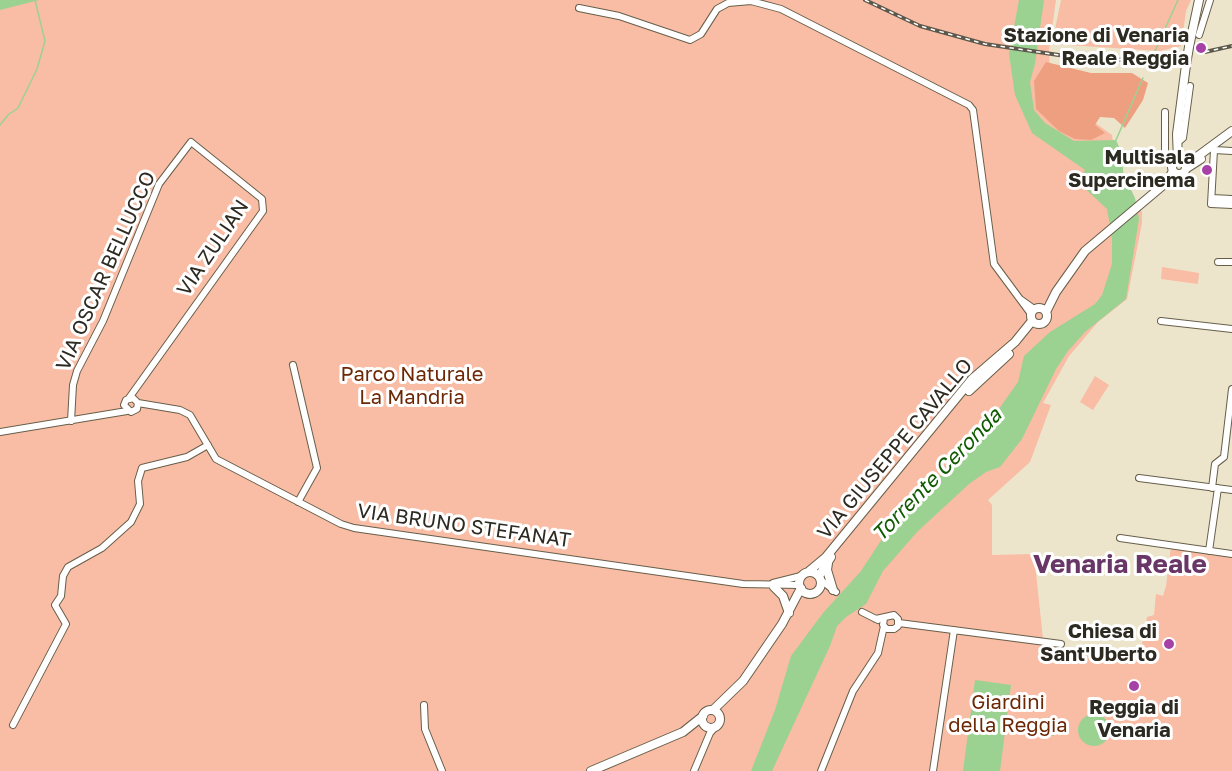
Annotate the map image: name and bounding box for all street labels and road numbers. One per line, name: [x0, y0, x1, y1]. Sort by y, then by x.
street label: VIA OSCAR BELLUCCO: [51, 168, 161, 374]
street label: VIA ZULIAN: [172, 195, 254, 301]
street label: VIA GIUSEPPE CAVALLO: [813, 354, 977, 544]
street label: VIA BRUNO STEFANAT: [356, 499, 572, 553]

